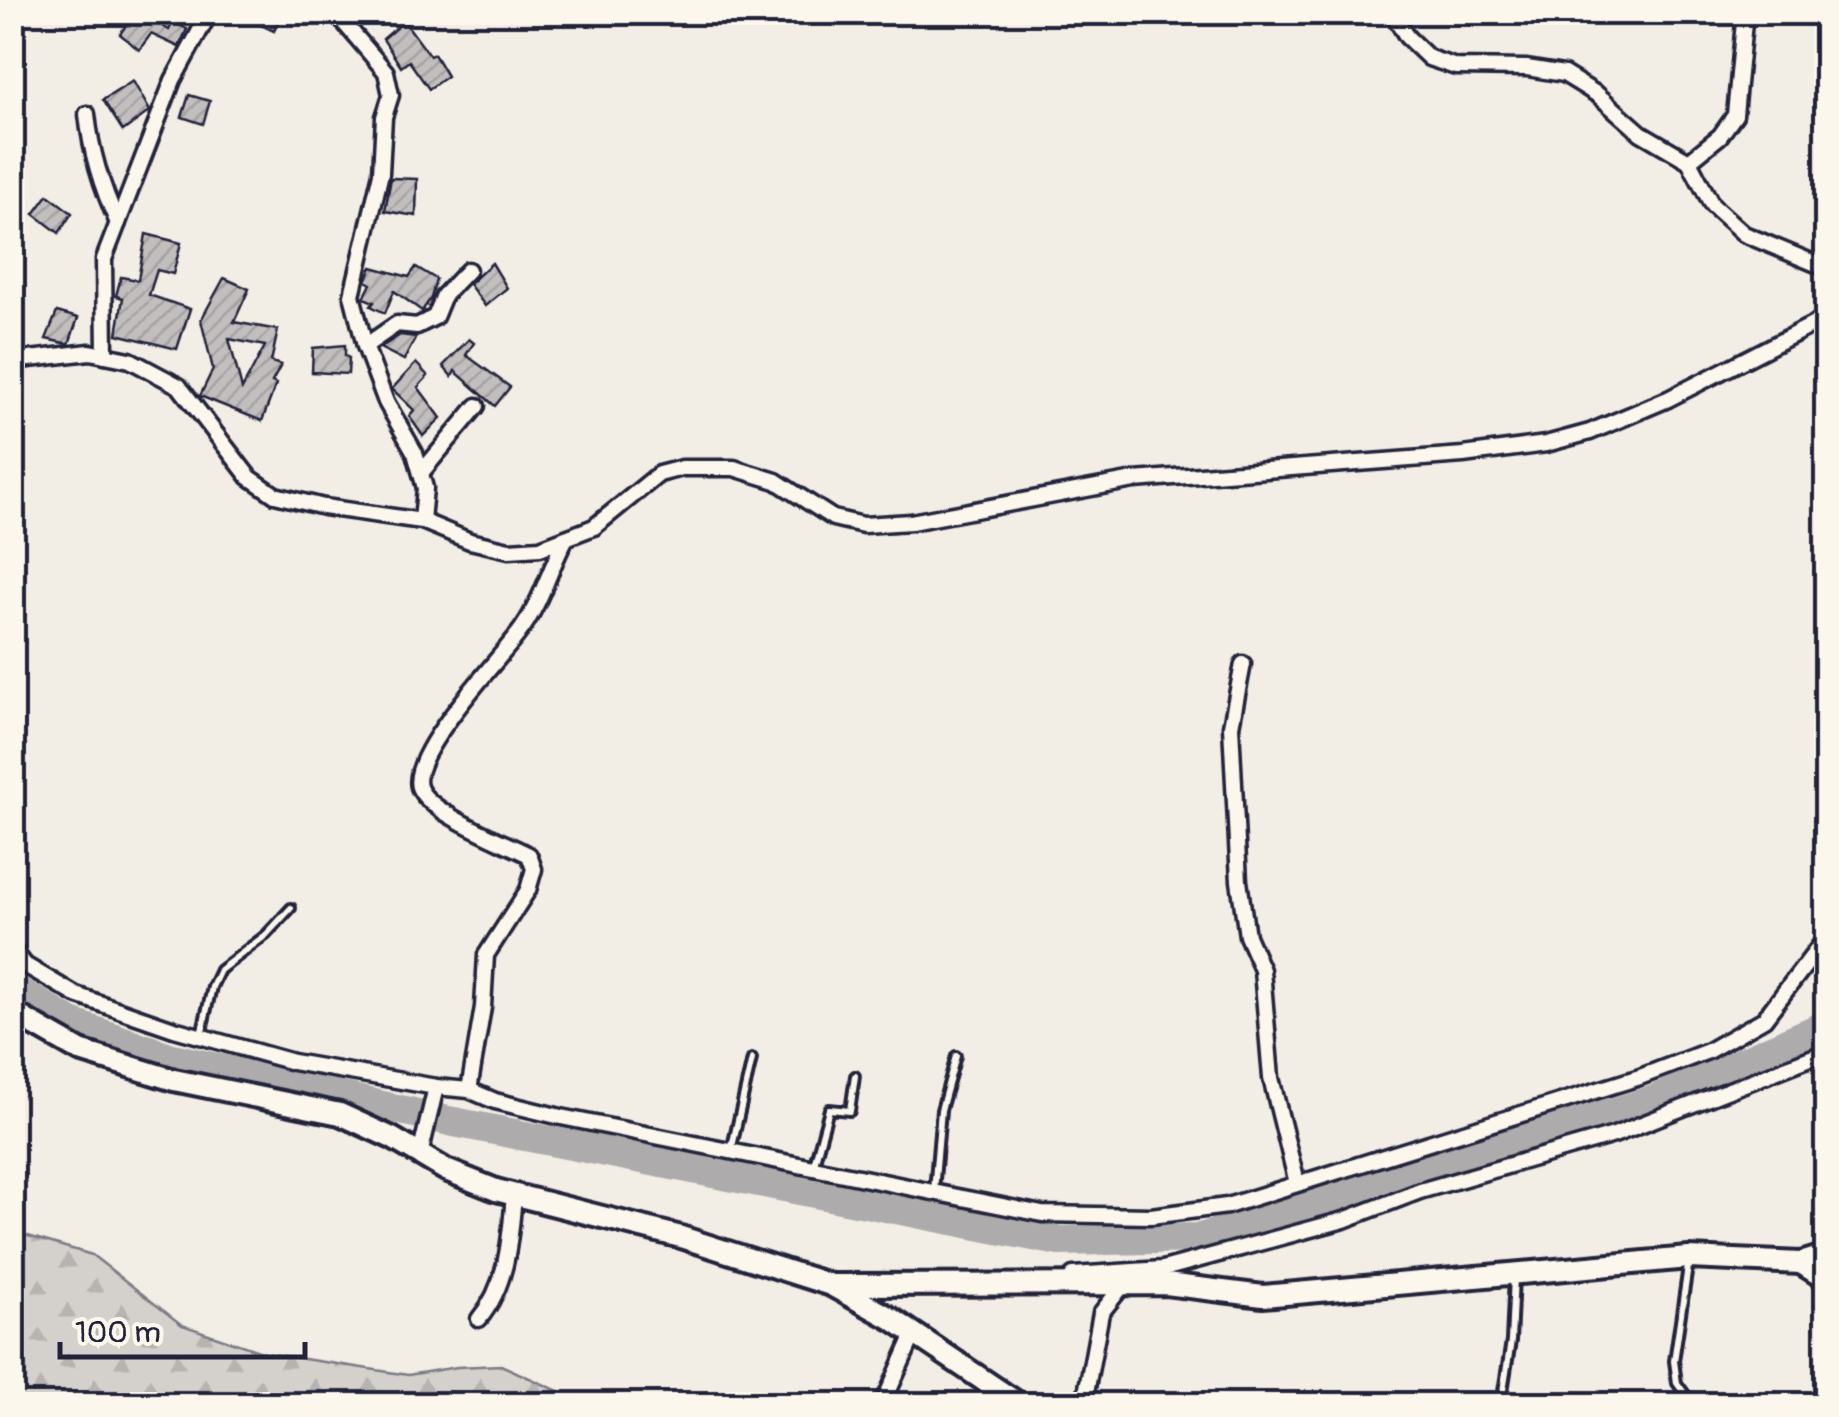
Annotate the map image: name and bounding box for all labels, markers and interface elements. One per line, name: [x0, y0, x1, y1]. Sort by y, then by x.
scale bar: [60, 1297, 305, 1359]
text: 100 m: [75, 1314, 161, 1351]

